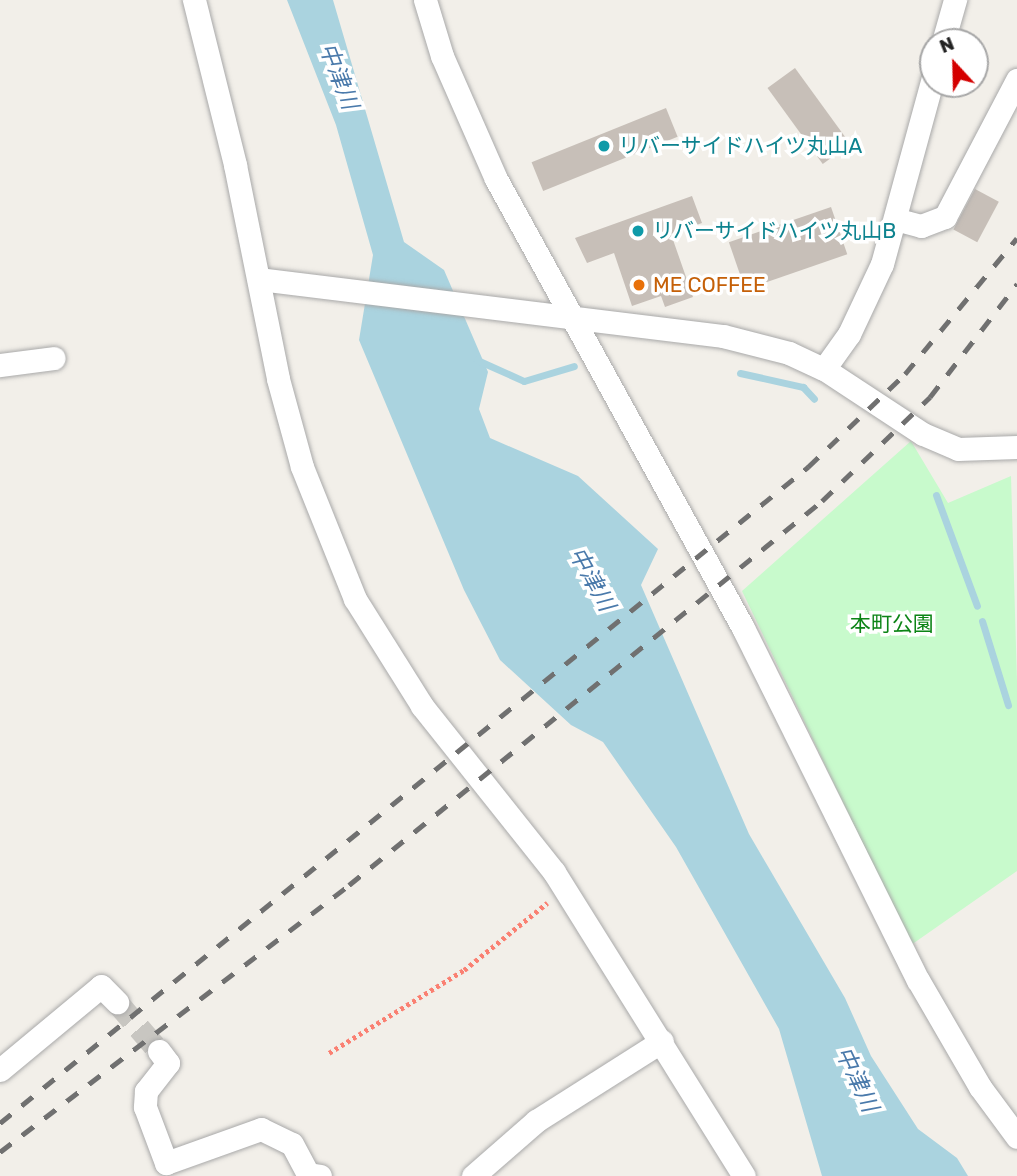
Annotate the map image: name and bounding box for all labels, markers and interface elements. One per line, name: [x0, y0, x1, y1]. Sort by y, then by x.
north arrow: [919, 28, 989, 98]
text: N: [936, 32, 957, 58]
water label: 中津川: [314, 39, 364, 113]
place label: リバーサイドハイツ丸山A: [618, 133, 863, 159]
marker: リバーサイドハイツ丸山A: [596, 138, 612, 154]
place label: リバーサイドハイツ丸山B: [652, 218, 897, 244]
marker: リバーサイドハイツ丸山B: [630, 223, 646, 239]
place label: ME COFFEE: [653, 272, 766, 298]
marker: ME COFFEE: [631, 277, 647, 293]
water label: 中津川: [563, 542, 621, 616]
park label: 本町公園: [850, 611, 934, 637]
water label: 中津川: [830, 1042, 884, 1116]

